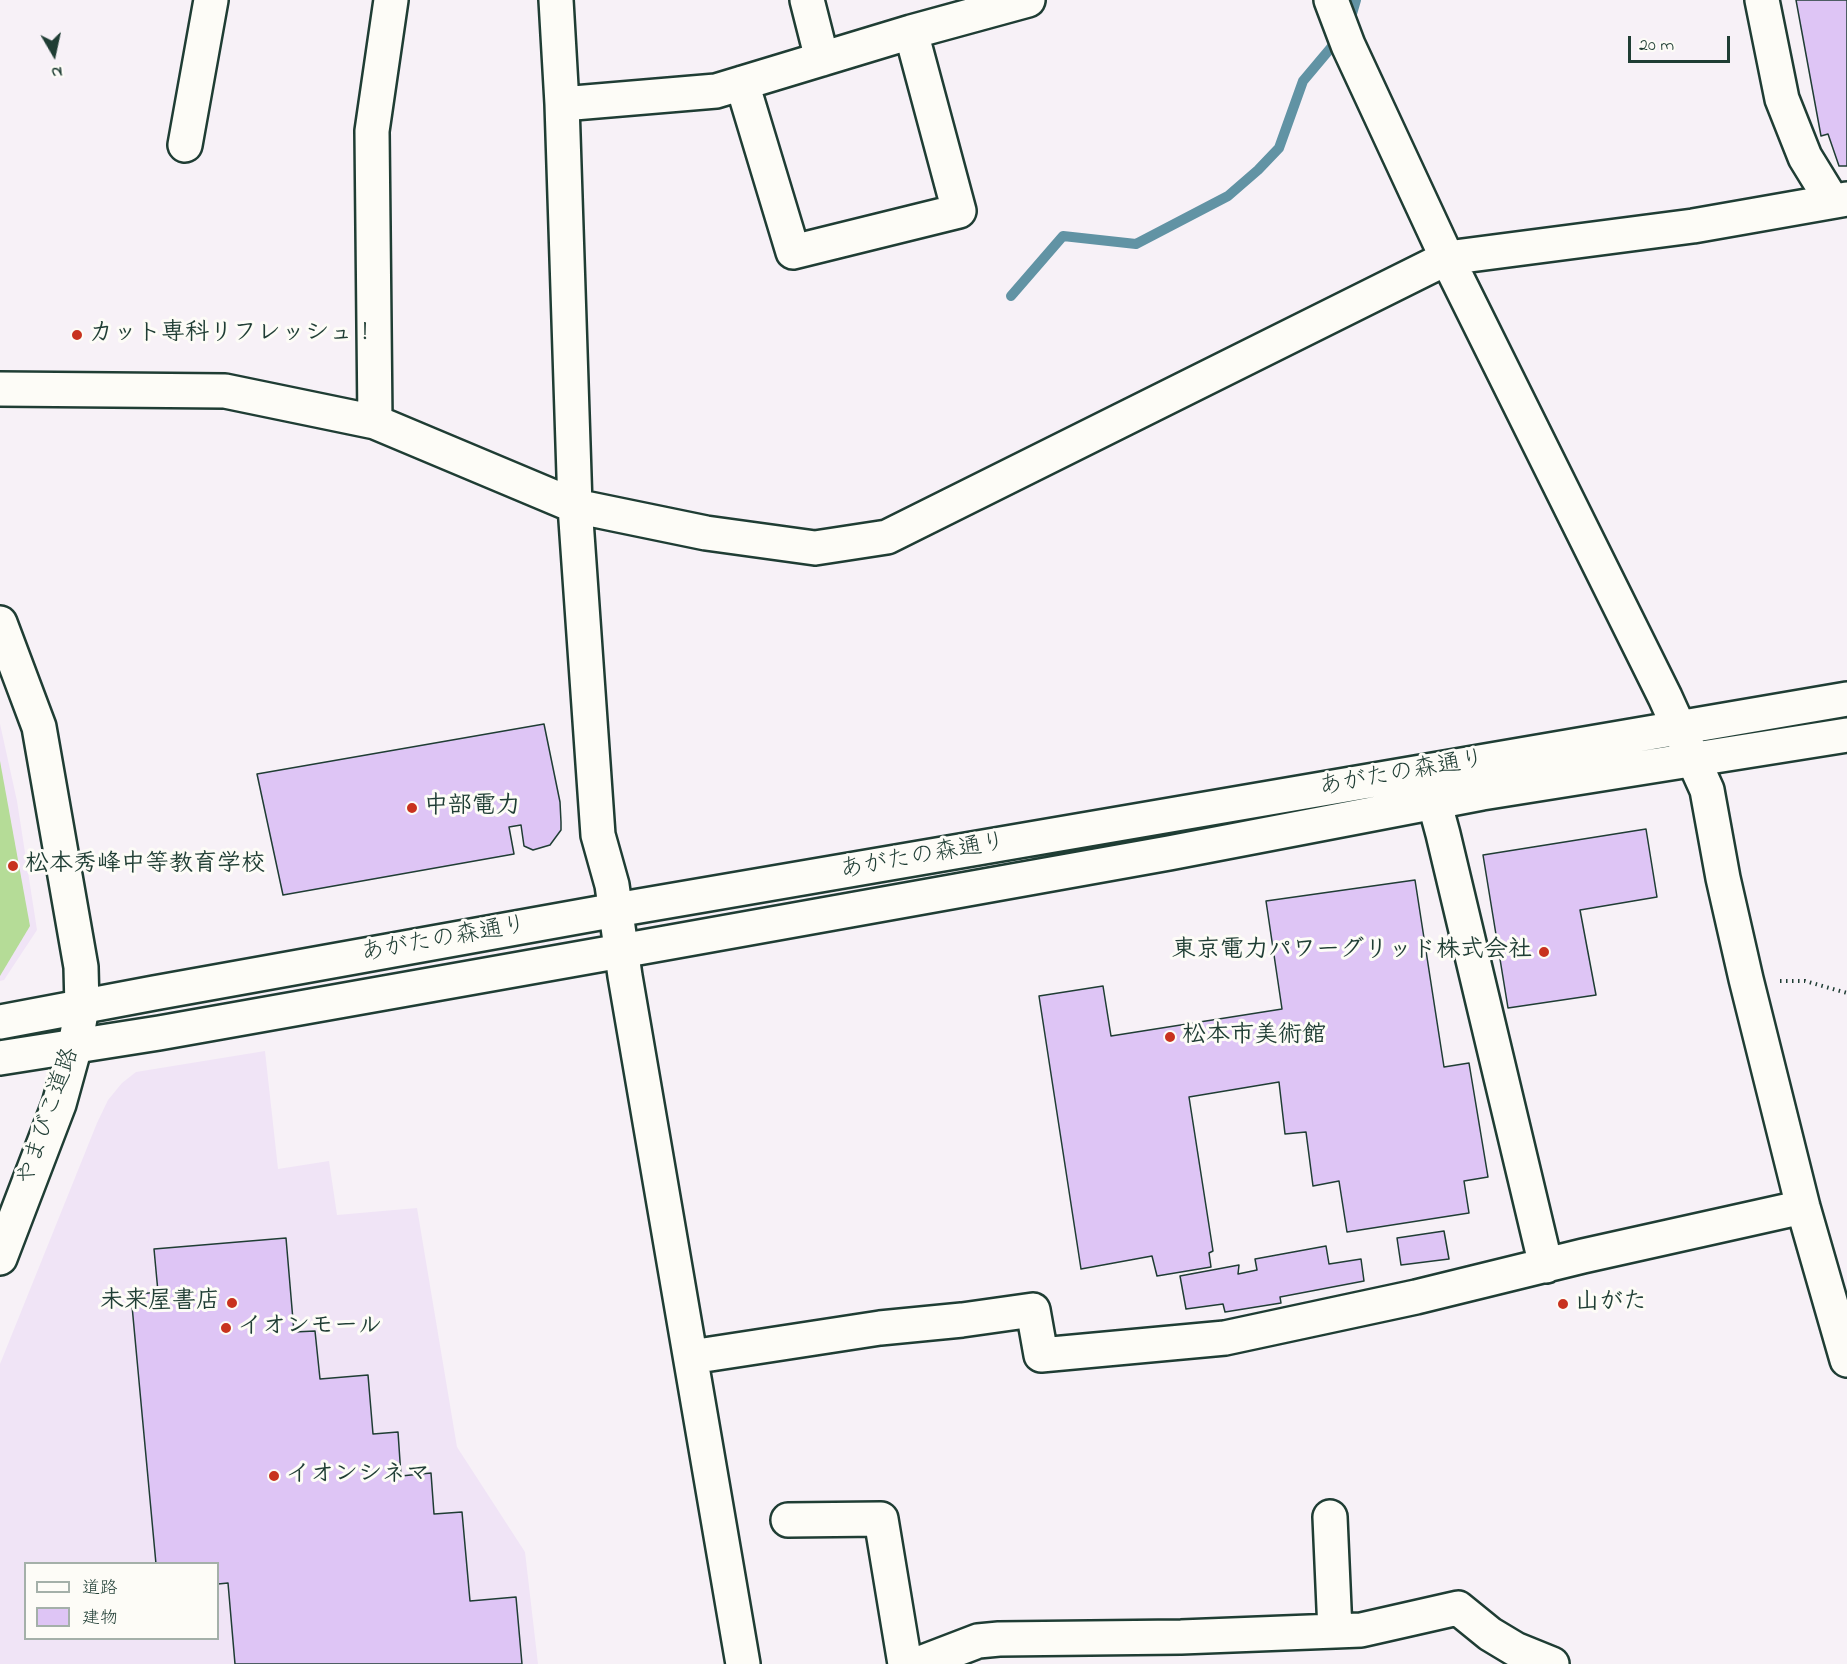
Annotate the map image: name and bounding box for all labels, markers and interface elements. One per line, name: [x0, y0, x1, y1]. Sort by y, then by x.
north arrow: [24, 24, 84, 84]
scale bar: [1631, 24, 1733, 62]
text: 20 m: [1639, 33, 1674, 59]
text: N: [50, 59, 64, 84]
place label: カット専科リフレッシュ！: [89, 321, 377, 349]
marker: カット専科リフレッシュ！: [70, 328, 84, 342]
street label: あがたの森通り: [1317, 746, 1487, 804]
place label: 中部電力: [424, 794, 520, 822]
marker: 中部電力: [405, 801, 419, 815]
street label: あがたの森通り: [838, 829, 1008, 887]
place label: 松本秀峰中等教育学校: [25, 852, 265, 880]
marker: 松本秀峰中等教育学校: [6, 859, 20, 873]
street label: あがたの森通り: [359, 912, 529, 970]
place label: 東京電力パワーグリッド株式会社: [1172, 938, 1532, 966]
marker: 東京電力パワーグリッド株式会社: [1537, 945, 1551, 959]
place label: 松本市美術館: [1182, 1023, 1326, 1051]
marker: 松本市美術館: [1163, 1030, 1177, 1044]
street label: やまびこ道路: [13, 1044, 87, 1190]
place label: 未来屋書店: [100, 1289, 220, 1317]
place label: 山がた: [1575, 1290, 1647, 1318]
marker: 未来屋書店: [225, 1296, 239, 1310]
marker: 山がた: [1556, 1297, 1570, 1311]
place label: イオンモール: [238, 1314, 382, 1342]
marker: イオンモール: [219, 1321, 233, 1335]
place label: イオンシネマ: [286, 1462, 430, 1490]
marker: イオンシネマ: [267, 1469, 281, 1483]
legend: [24, 1562, 219, 1640]
text: 道路: [82, 1576, 118, 1602]
text: 建物: [82, 1606, 118, 1632]

